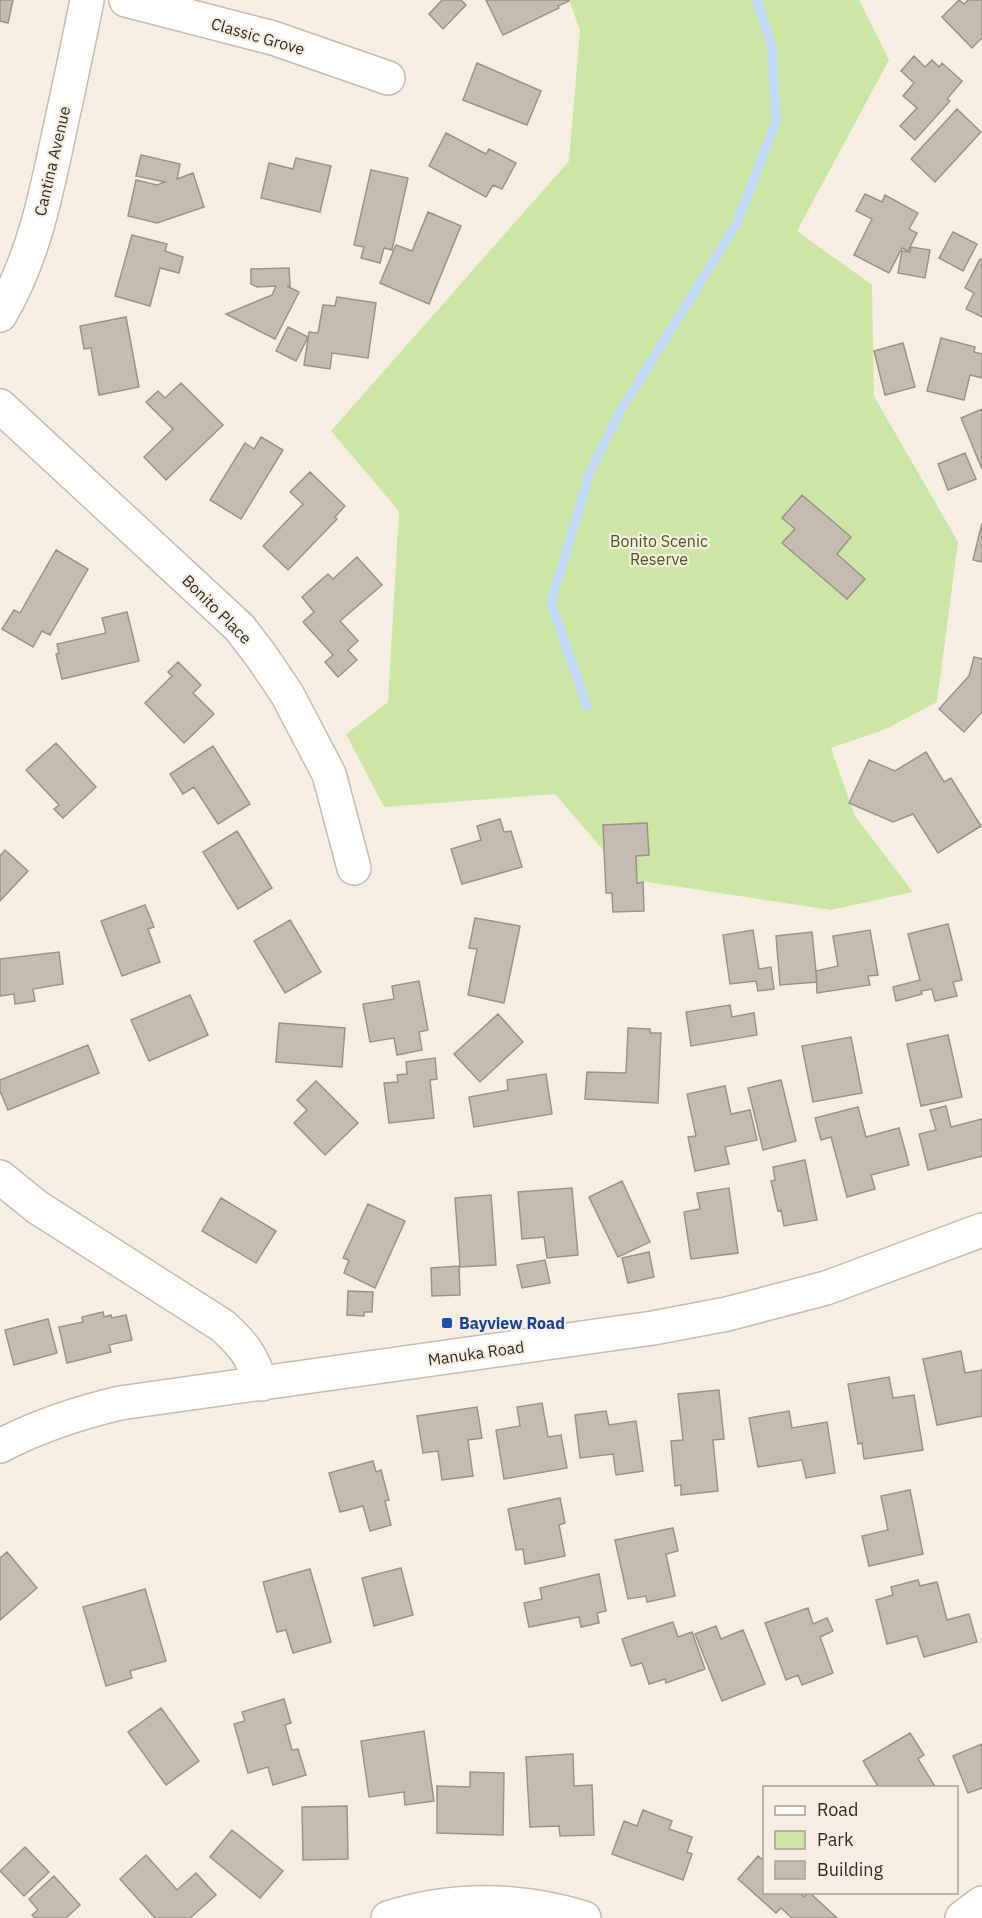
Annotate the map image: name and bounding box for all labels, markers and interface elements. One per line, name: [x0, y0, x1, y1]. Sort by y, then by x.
street label: Classic Grove: [209, 13, 307, 59]
street label: Cantina Avenue: [30, 104, 74, 218]
park label: Bonito Scenic Reserve: [610, 531, 708, 569]
street label: Bonito Place: [178, 570, 256, 648]
place label: Bayview Road: [459, 1313, 565, 1333]
marker: Bayview Road: [440, 1316, 454, 1330]
street label: Manuka Road: [426, 1336, 526, 1370]
legend: [763, 1786, 958, 1894]
text: Road: [817, 1798, 858, 1821]
text: Park: [817, 1828, 854, 1851]
text: Building: [817, 1858, 884, 1881]

